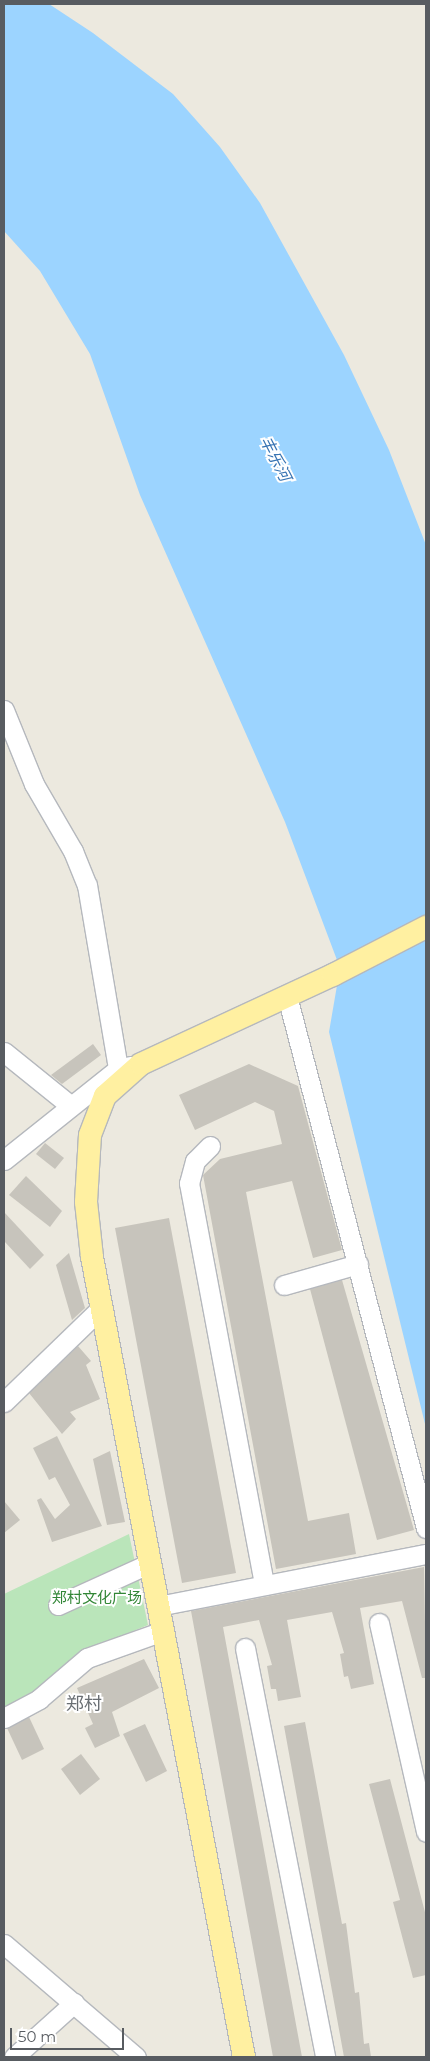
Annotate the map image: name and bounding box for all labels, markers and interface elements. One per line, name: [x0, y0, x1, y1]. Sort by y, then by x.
water label: 丰乐河: [256, 433, 294, 485]
park label: 郑村文化广场: [52, 1589, 142, 1607]
district label: 郑村: [66, 1693, 102, 1715]
scale bar: [12, 2018, 126, 2050]
text: 50 m: [18, 2027, 56, 2046]

